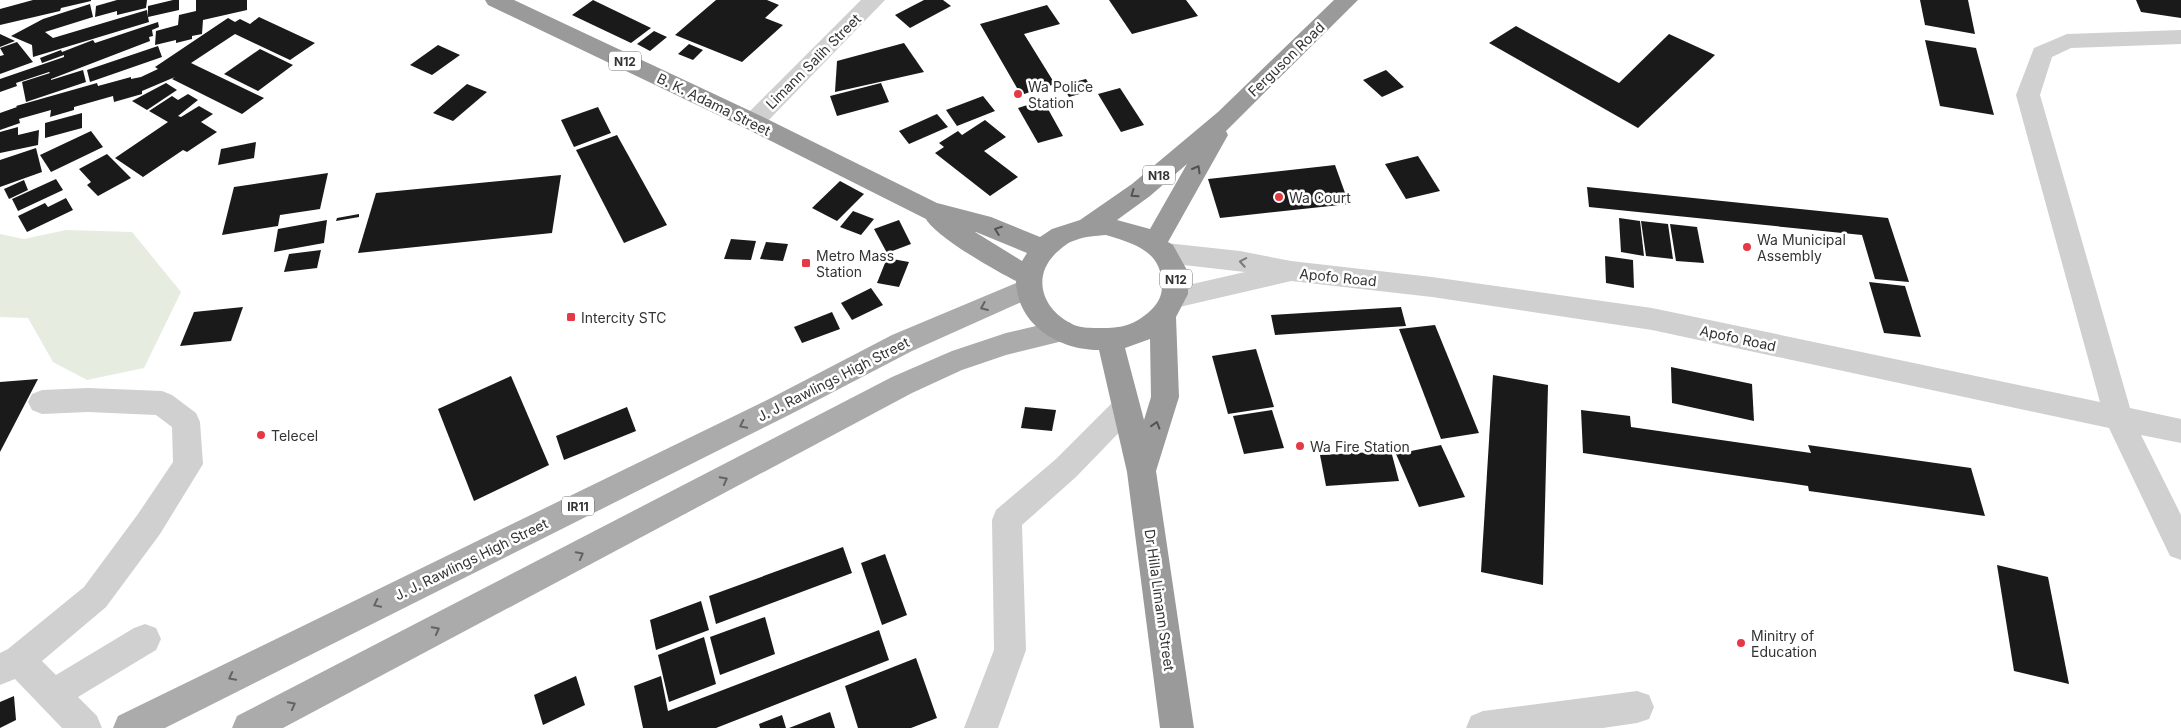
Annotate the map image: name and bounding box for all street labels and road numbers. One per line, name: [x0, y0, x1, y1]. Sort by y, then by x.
street label: Limann Salih Street: [762, 10, 864, 112]
street label: Ferguson Road: [1244, 18, 1328, 100]
road number: N12: [609, 51, 641, 70]
street label: B. K. Adama Street: [654, 69, 774, 139]
road number: N18: [1143, 166, 1175, 184]
street label: Apofo Road: [1299, 264, 1377, 290]
road number: N12: [1160, 270, 1192, 288]
street label: Apofo Road: [1698, 322, 1778, 354]
street label: J. J. Rawlings High Street: [754, 333, 912, 425]
road number: IR11: [562, 496, 594, 516]
street label: J. J. Rawlings High Street: [392, 514, 551, 604]
street label: Dr Hilla Limann Street: [1142, 528, 1178, 672]

